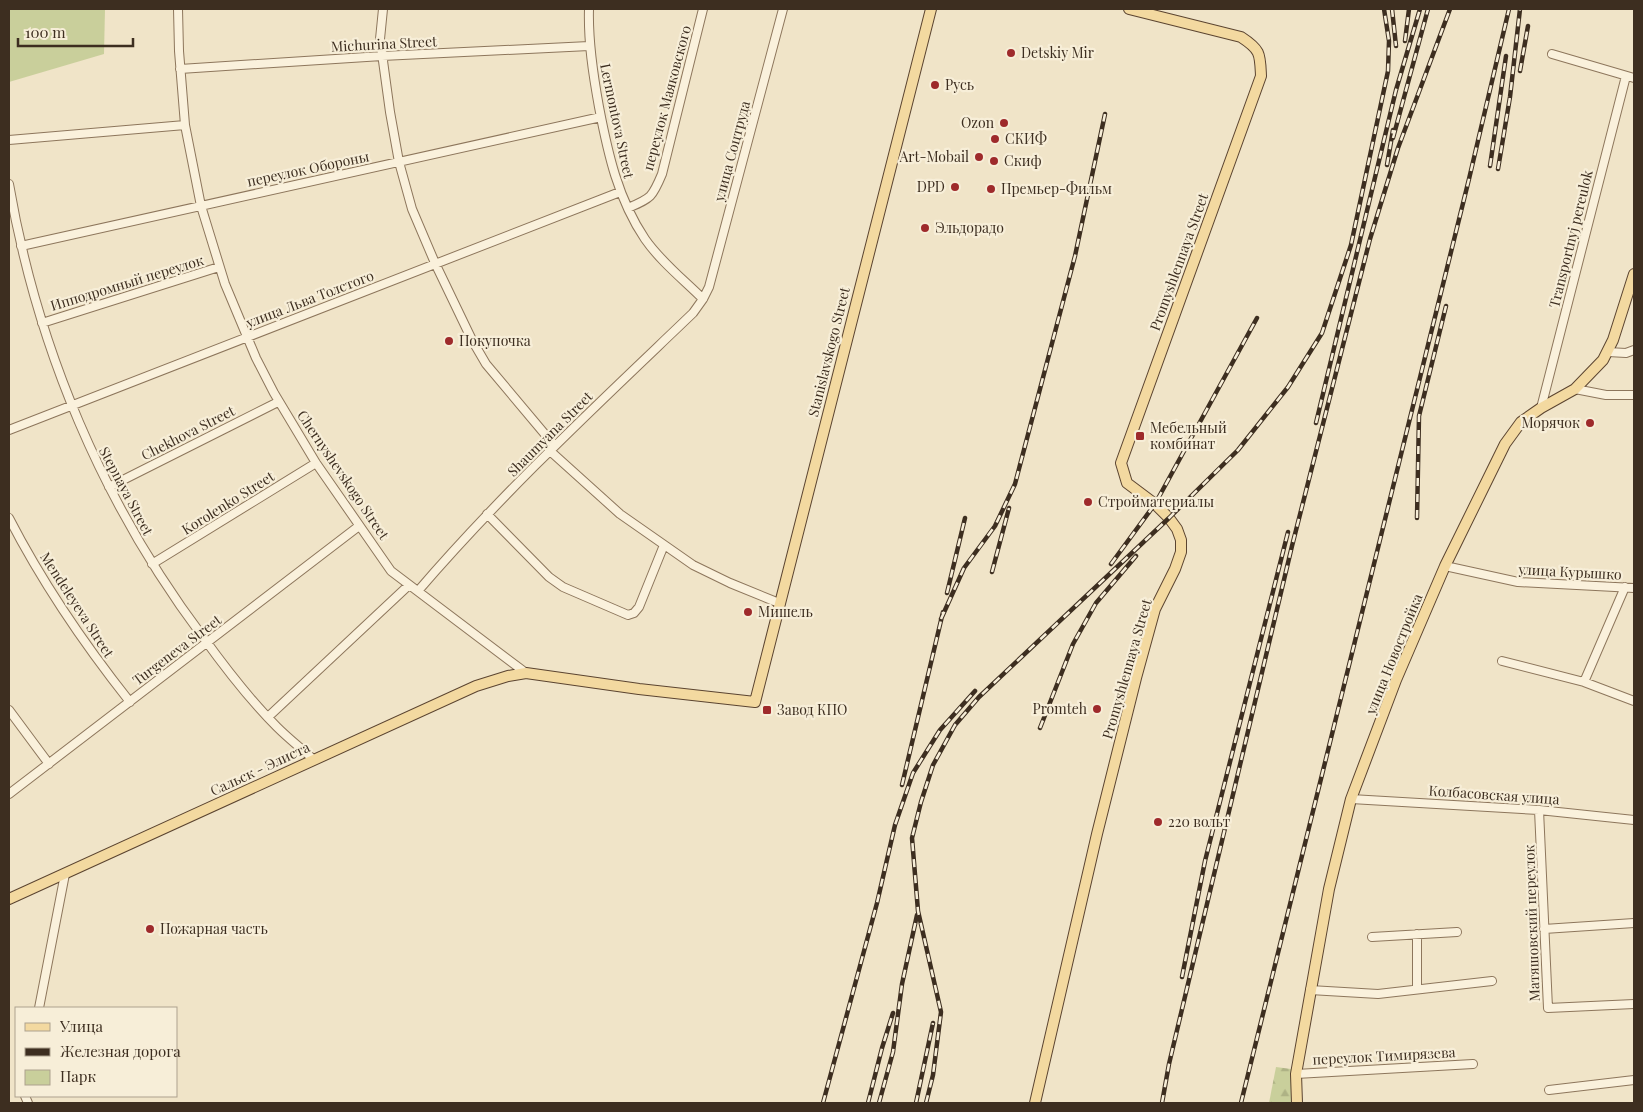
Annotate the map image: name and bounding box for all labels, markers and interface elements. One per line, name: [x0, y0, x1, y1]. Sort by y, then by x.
scale bar: [18, 15, 132, 47]
text: 100 m: [25, 22, 66, 42]
street label: переулок Маяковского: [638, 23, 695, 173]
street label: Michurina Street: [331, 31, 438, 56]
place label: Detskiy Mir: [1021, 43, 1095, 62]
marker: Detskiy Mir: [1005, 47, 1017, 59]
street label: Lermontova Street: [596, 62, 639, 181]
place label: Русь: [945, 75, 974, 94]
marker: Русь: [929, 79, 941, 91]
street label: улица Соцтруда: [709, 99, 754, 204]
place label: Ozon: [961, 113, 995, 132]
marker: Ozon: [998, 117, 1010, 129]
place label: СКИФ: [1005, 129, 1047, 148]
marker: СКИФ: [989, 133, 1001, 145]
street label: переулок Обороны: [245, 146, 371, 191]
place label: Art-Mobail: [898, 147, 969, 166]
marker: Art-Mobail: [973, 151, 985, 163]
place label: Скиф: [1004, 151, 1042, 170]
marker: Скиф: [988, 155, 1000, 167]
street label: Transportnyj pereulok: [1544, 168, 1597, 310]
place label: DPD: [917, 177, 945, 196]
place label: Премьер-Фильм: [1001, 179, 1112, 198]
marker: DPD: [949, 181, 961, 193]
marker: Премьер-Фильм: [985, 183, 997, 195]
street label: Promyshlennaya Street: [1145, 189, 1213, 333]
place label: Эльдорадо: [935, 218, 1004, 237]
marker: Эльдорадо: [919, 222, 931, 234]
street label: Ипподромный переулок: [48, 250, 206, 315]
street label: улица Льва Толстого: [242, 265, 377, 332]
street label: Stanislavskogo Street: [803, 284, 854, 419]
place label: Покупочка: [459, 331, 531, 350]
marker: Покупочка: [443, 335, 455, 347]
street label: Shaumyana Street: [503, 386, 597, 480]
street label: Chekhova Street: [138, 400, 239, 464]
street label: Chernyshevskogo Street: [293, 406, 394, 544]
place label: Морячок: [1521, 413, 1580, 432]
marker: Морячок: [1584, 417, 1596, 429]
place label: Мебельный комбинат: [1150, 418, 1227, 453]
marker: Мебельный комбинат: [1134, 430, 1146, 442]
street label: Stepnaya Street: [95, 443, 158, 539]
street label: Korolenko Street: [178, 466, 278, 539]
place label: Стройматериалы: [1098, 492, 1214, 511]
marker: Стройматериалы: [1082, 496, 1094, 508]
street label: Mendeleyeva Street: [36, 548, 119, 662]
street label: улица Курышко: [1517, 559, 1622, 584]
street label: улица Новостройка: [1360, 591, 1426, 718]
street label: Promyshlennaya Street: [1097, 596, 1156, 741]
place label: Мишель: [758, 602, 813, 621]
marker: Мишель: [742, 606, 754, 618]
street label: Turgeneva Street: [128, 609, 226, 689]
place label: Promteh: [1032, 699, 1088, 718]
place label: Завод КПО: [777, 700, 847, 719]
marker: Promteh: [1091, 703, 1103, 715]
marker: Завод КПО: [761, 704, 773, 716]
street label: Сальск - Элиста: [207, 737, 313, 800]
street label: Колбасовская улица: [1428, 780, 1560, 809]
place label: 220 вольт: [1168, 812, 1230, 831]
marker: 220 вольт: [1152, 816, 1164, 828]
street label: Матяшовский переулок: [1519, 844, 1544, 1002]
place label: Пожарная часть: [160, 919, 268, 938]
marker: Пожарная часть: [144, 923, 156, 935]
legend: [15, 1007, 178, 1097]
text: Улица: [59, 1016, 103, 1036]
text: Железная дорога: [60, 1041, 181, 1061]
street label: переулок Тимирязева: [1312, 1042, 1456, 1069]
text: Парк: [60, 1066, 96, 1086]

